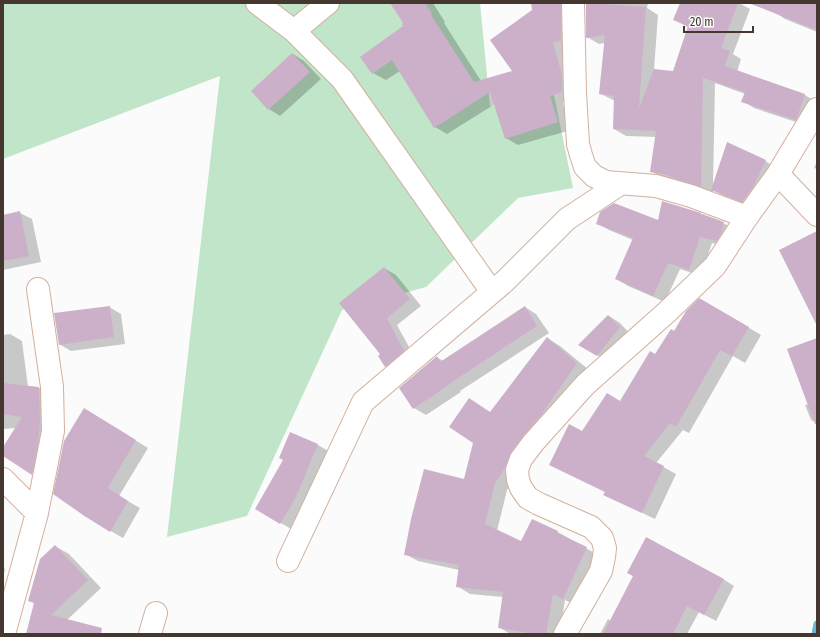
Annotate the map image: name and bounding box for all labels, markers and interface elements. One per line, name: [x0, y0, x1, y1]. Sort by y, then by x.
scale bar: [684, 8, 753, 34]
text: 20 m: [690, 15, 714, 29]

